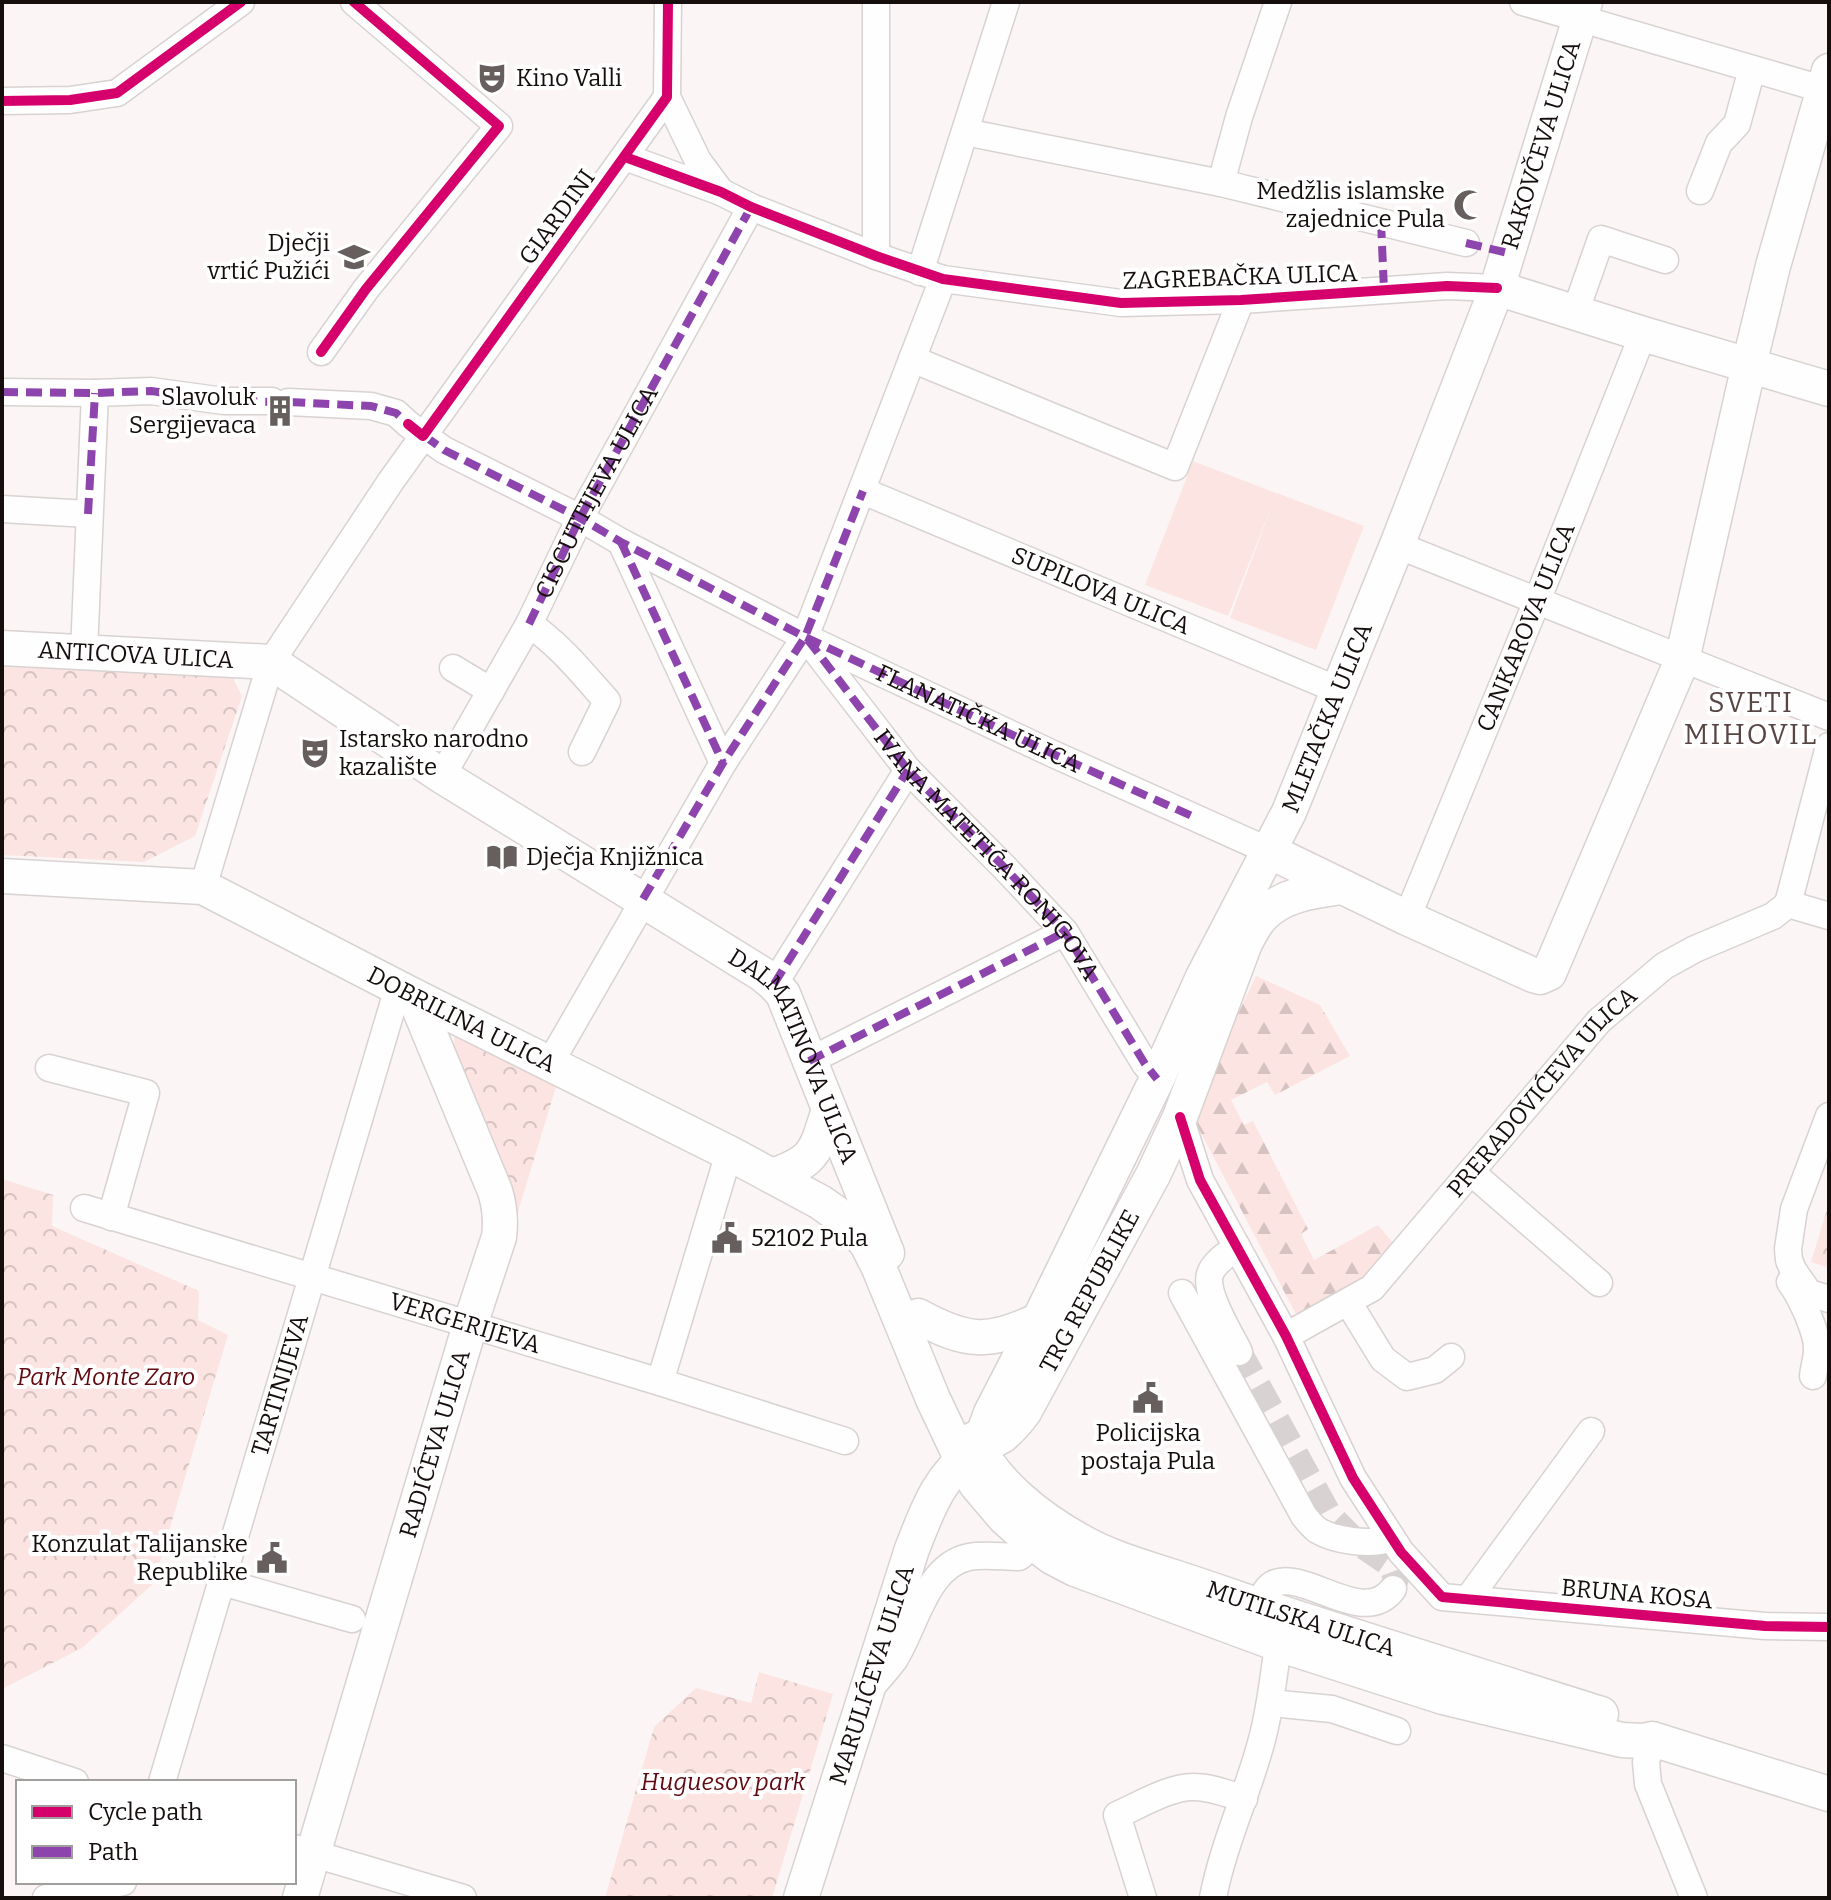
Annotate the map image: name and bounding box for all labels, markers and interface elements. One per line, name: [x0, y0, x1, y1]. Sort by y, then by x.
street label: RAKOVČEVA ULICA: [1496, 37, 1586, 252]
theatre icon: Kino Valli: [475, 61, 509, 95]
place label: Kino Valli: [516, 64, 622, 92]
street label: GIARDINI: [513, 164, 601, 270]
place label: Medžlis islamske zajednice Pula: [1256, 177, 1445, 233]
mosque icon: Medžlis islamske zajednice Pula: [1452, 188, 1486, 222]
place label: Dječji vrtić Pužići: [206, 229, 330, 285]
school or university icon: Dječji vrtić Pužići: [337, 240, 371, 274]
street label: ZAGREBAČKA ULICA: [1122, 258, 1358, 295]
street label: CISCUTTIJEVA ULICA: [529, 381, 664, 603]
place label: Slavoluk Sergijevaca: [129, 383, 256, 439]
building icon: Slavoluk Sergijevaca: [263, 394, 297, 428]
street label: CANKAROVA ULICA: [1471, 519, 1581, 736]
street label: SUPILOVA ULICA: [1007, 541, 1194, 640]
street label: MLETAČKA ULICA: [1276, 619, 1378, 817]
street label: ANTICOVA ULICA: [37, 636, 234, 674]
street label: FLANATIČKA ULICA: [872, 659, 1085, 778]
district label: SVETI MIHOVIL: [1684, 686, 1818, 751]
street label: IVANA MATETIĆA RONJGOVA: [868, 724, 1105, 985]
place label: Istarsko narodno kazalište: [339, 725, 529, 781]
theatre icon: Istarsko narodno kazalište: [298, 736, 332, 770]
library icon: Dječja Knjižnica: [485, 840, 519, 874]
place label: Dječja Knjižnica: [526, 843, 704, 871]
street label: DALMATINOVA ULICA: [723, 943, 864, 1167]
street label: DOBRILINA ULICA: [363, 960, 561, 1078]
street label: PRERADOVIĆEVA ULICA: [1441, 981, 1642, 1203]
street label: TRG REPUBLIKE: [1034, 1205, 1145, 1378]
public building icon: 52102 Pula: [710, 1221, 744, 1255]
place label: 52102 Pula: [751, 1224, 868, 1252]
street label: VERGERIJEVA: [386, 1287, 544, 1359]
street label: TARTINIJEVA: [246, 1311, 314, 1459]
street label: RADIĆEVA ULICA: [394, 1346, 476, 1541]
park label: Park Monte Zaro: [17, 1363, 195, 1391]
public building icon: Policijska postaja Pula: [1131, 1381, 1165, 1415]
place label: Policijska postaja Pula: [1081, 1419, 1215, 1475]
place label: Konzulat Talijanske Republike: [31, 1530, 248, 1586]
public building icon: Konzulat Talijanske Republike: [255, 1541, 289, 1575]
street label: MARULIĆEVA ULICA: [824, 1562, 920, 1788]
street label: BRUNA KOSA: [1560, 1573, 1714, 1615]
street label: MUTILSKA ULICA: [1203, 1575, 1399, 1662]
park label: Huguesov park: [640, 1768, 807, 1796]
legend: [16, 1780, 296, 1884]
text: Cycle path: [88, 1798, 203, 1826]
text: Path: [88, 1838, 138, 1866]

